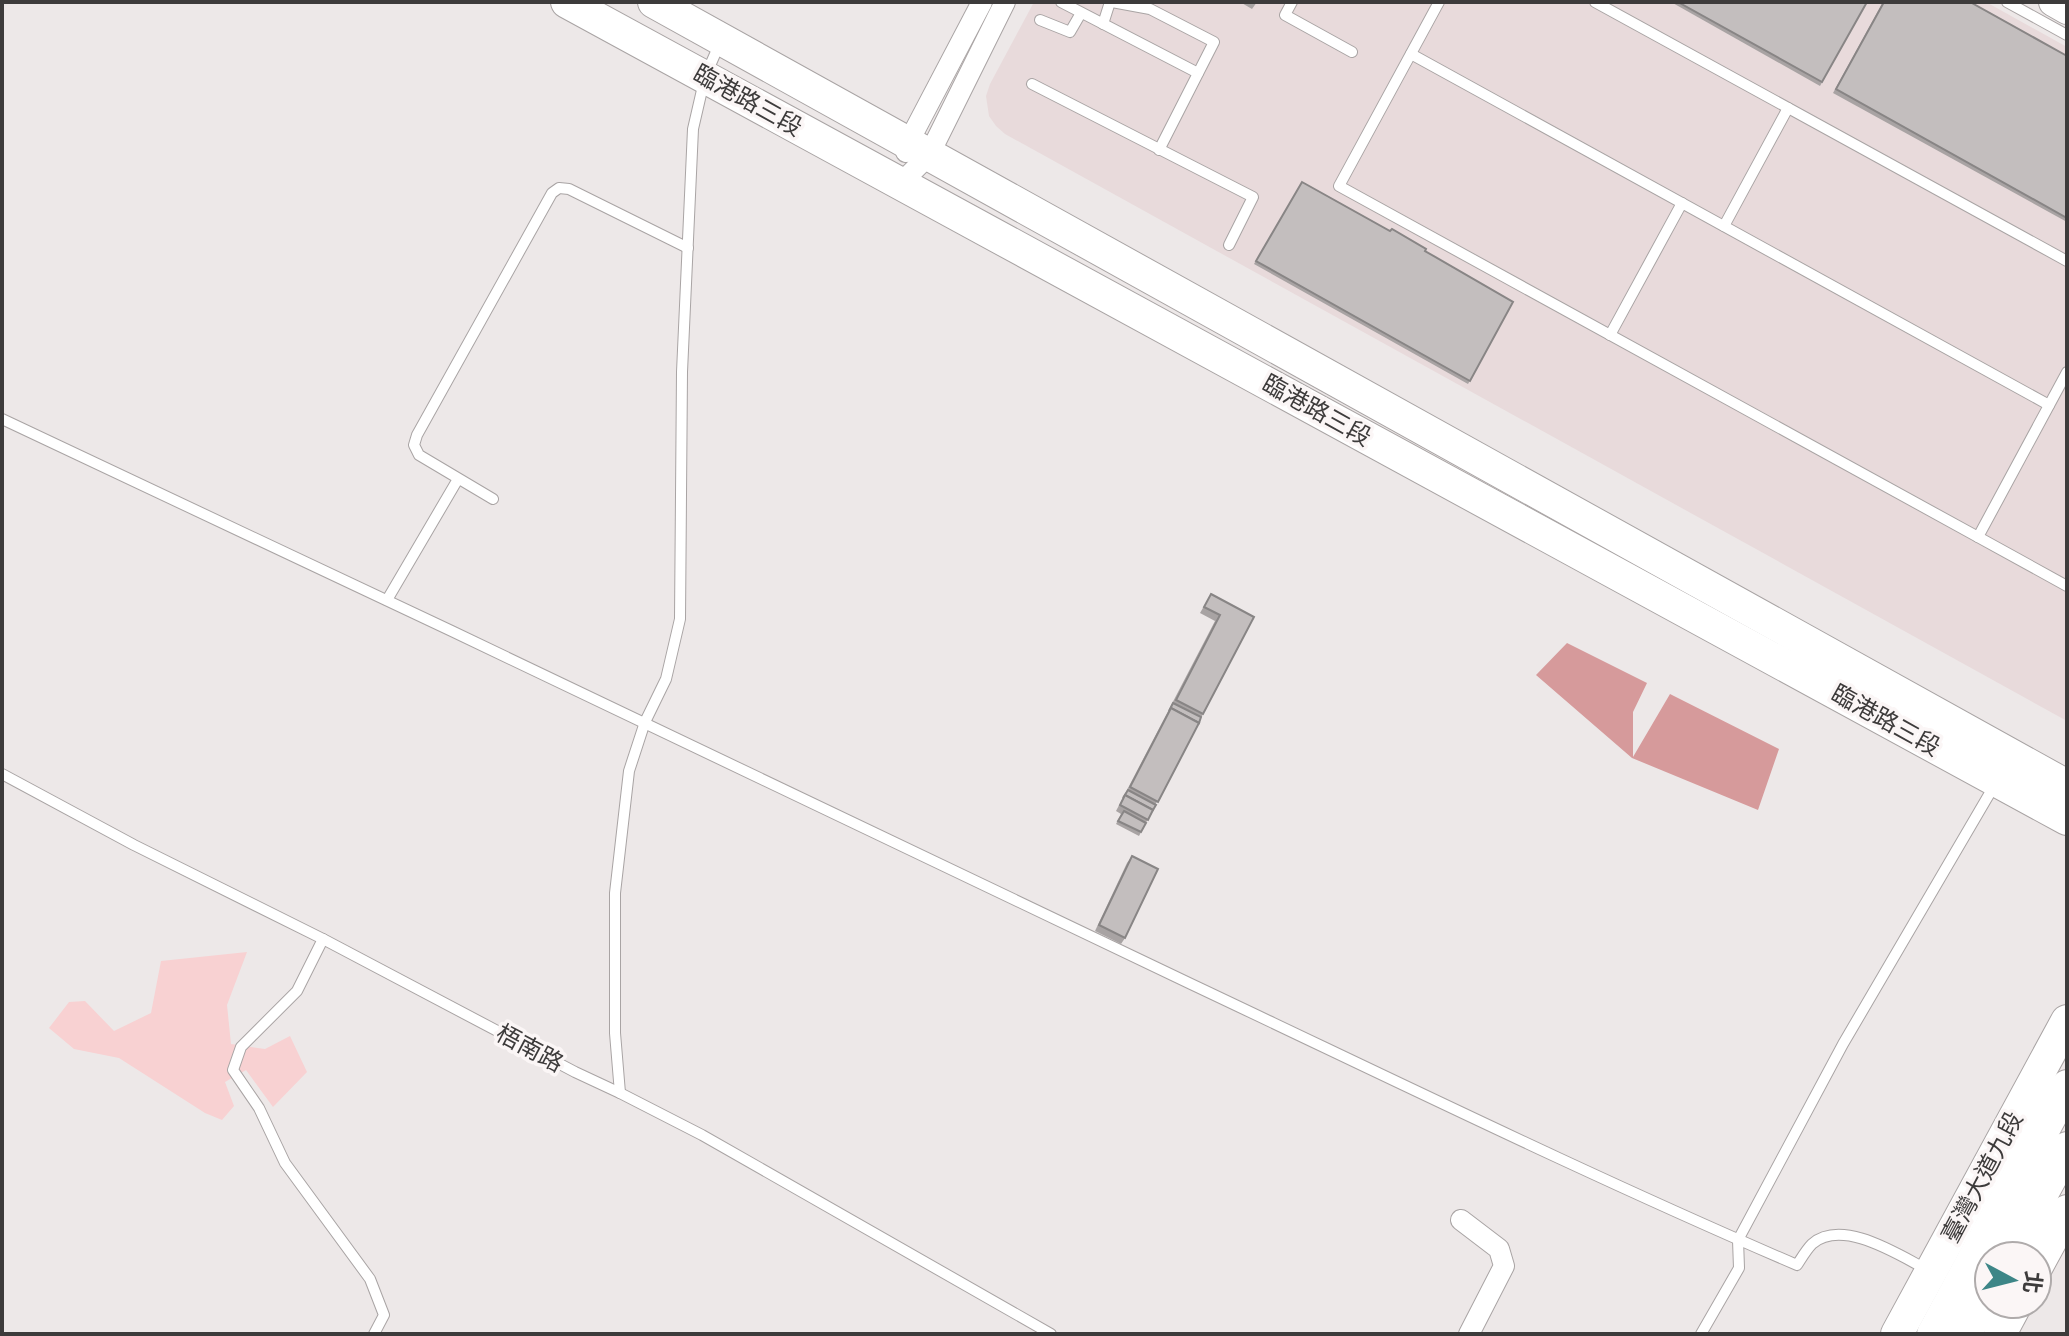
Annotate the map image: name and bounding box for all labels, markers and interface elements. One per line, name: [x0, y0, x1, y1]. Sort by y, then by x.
street label: 臨港路三段: [688, 58, 808, 142]
street label: 臨港路三段: [1257, 368, 1377, 452]
street label: 臨港路三段: [1826, 678, 1946, 762]
street label: 梧南路: [491, 1018, 569, 1078]
street label: 臺灣大道九段: [1935, 1107, 2029, 1247]
north arrow: [1973, 1240, 2053, 1320]
text: 北: [2019, 1270, 2047, 1295]

